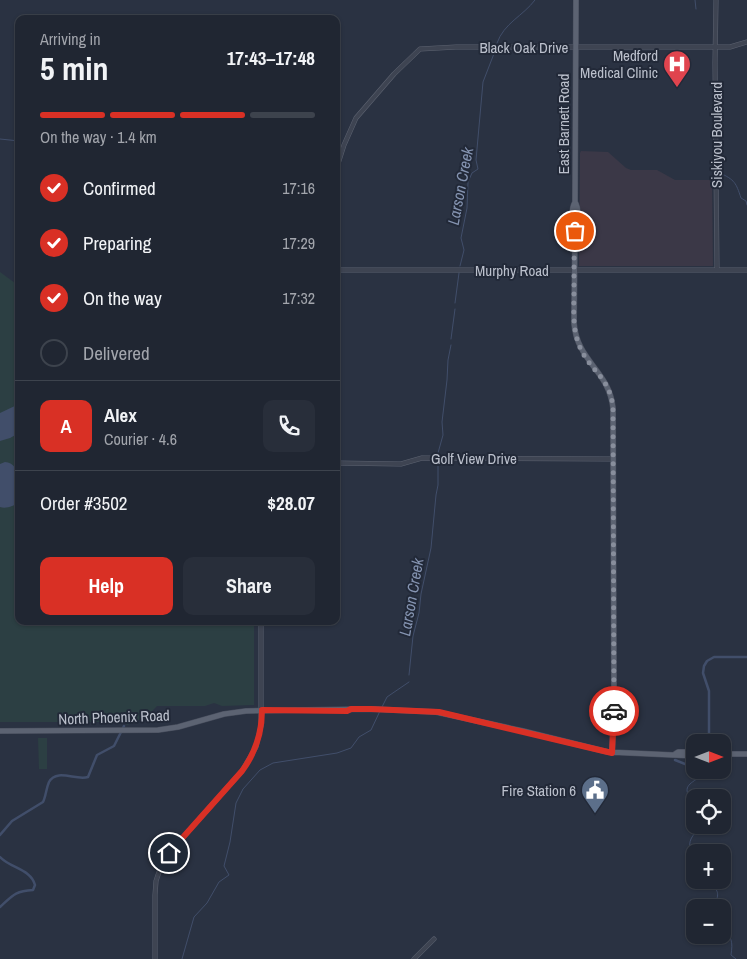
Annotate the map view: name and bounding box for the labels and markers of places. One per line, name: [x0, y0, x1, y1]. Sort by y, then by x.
place label: Medford Medical Clinic: [580, 45, 658, 83]
hospital icon: Medford Medical Clinic: [662, 49, 692, 88]
pin: [554, 210, 596, 252]
public building icon: Fire Station 6: [580, 775, 610, 814]
place label: Fire Station 6: [501, 780, 576, 801]
pin: [148, 832, 190, 874]

